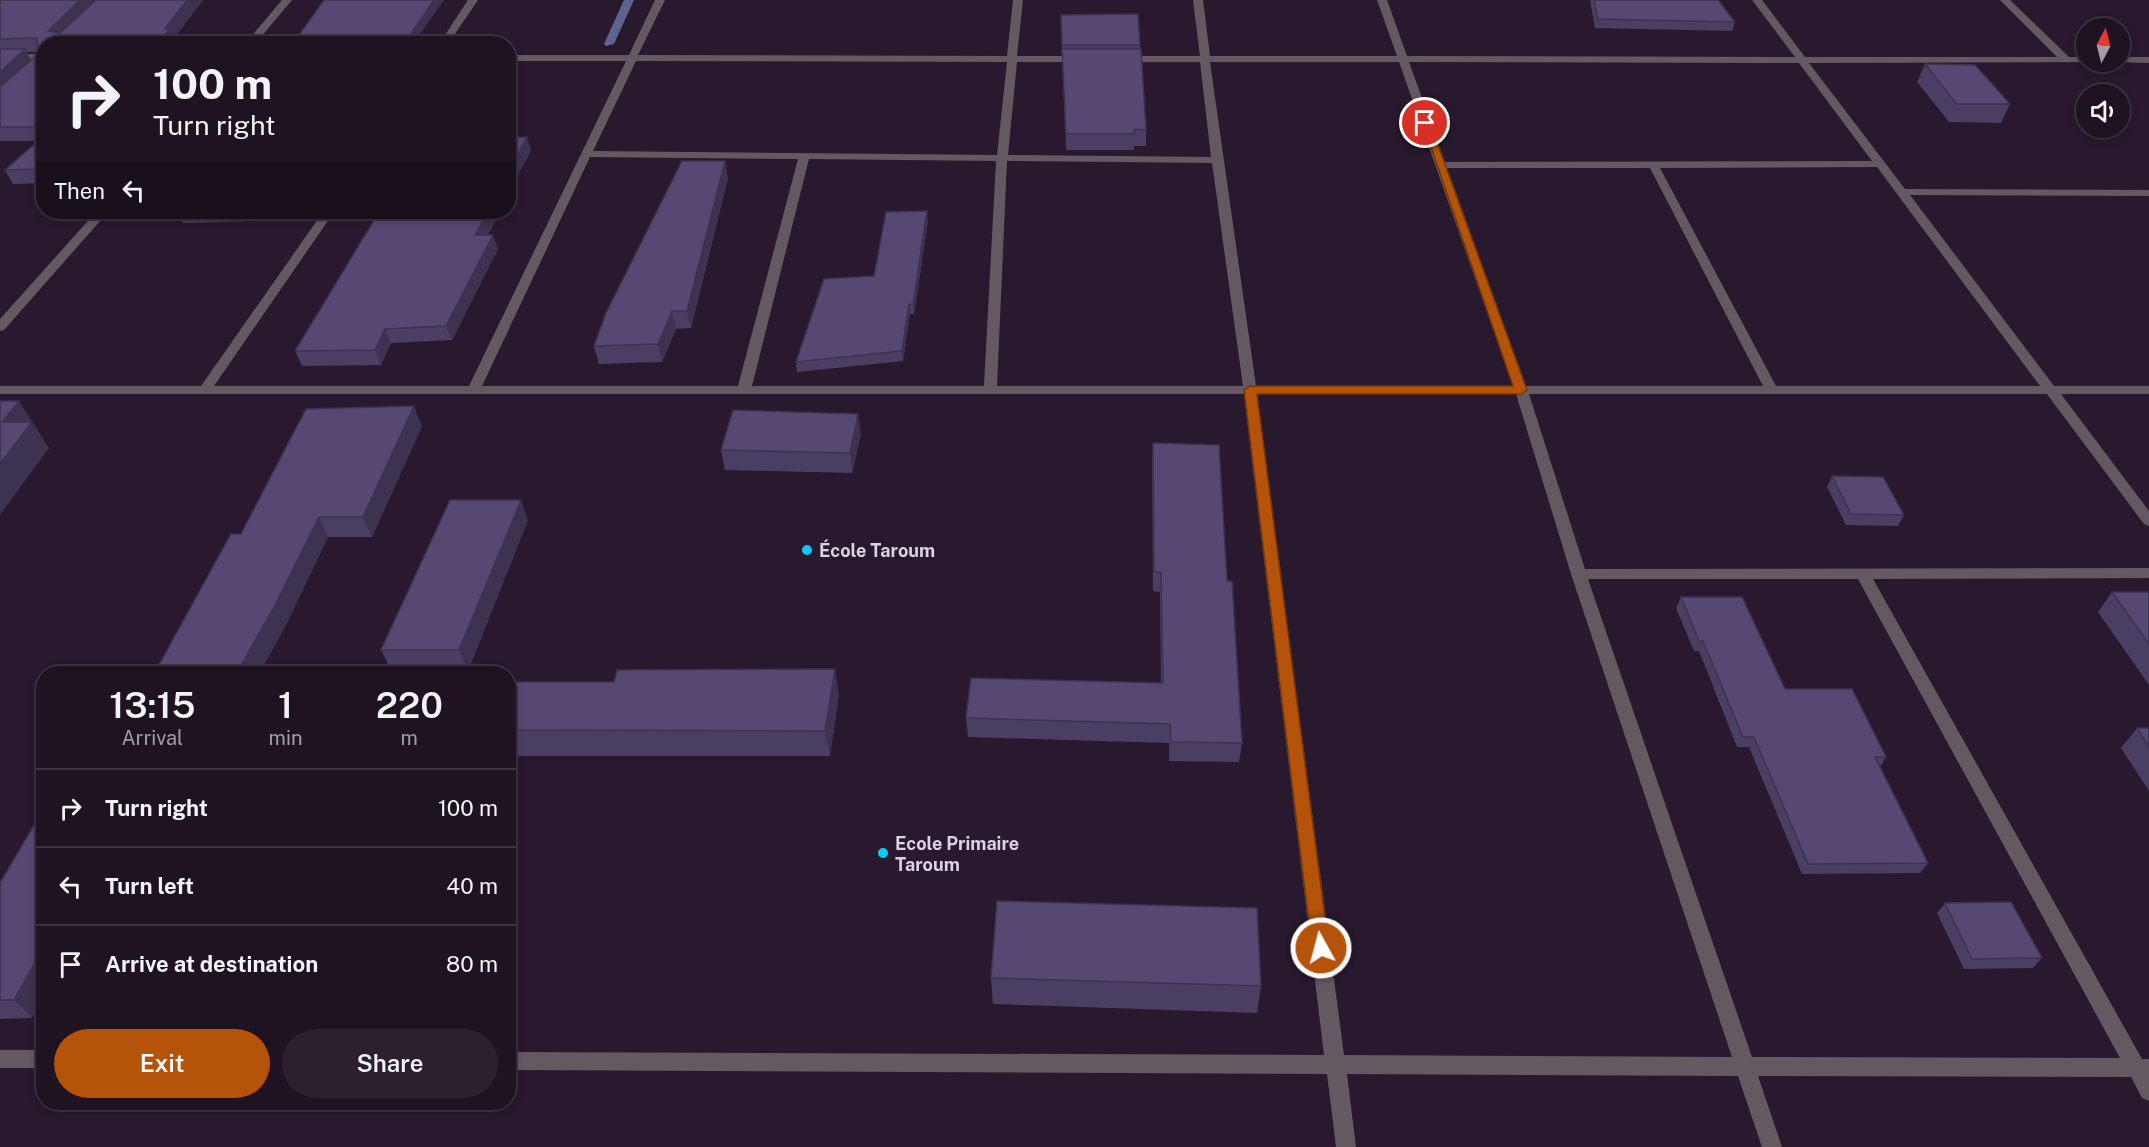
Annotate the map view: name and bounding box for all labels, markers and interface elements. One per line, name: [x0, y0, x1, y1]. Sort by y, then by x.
north arrow: [2076, 18, 2130, 72]
map controls: [2076, 18, 2130, 138]
text: 100 m: [153, 59, 272, 108]
icon: right: [54, 60, 132, 138]
button: sound: [2076, 84, 2130, 138]
pin: [1399, 97, 1450, 148]
icon: arrive: [1408, 106, 1441, 139]
text: Turn right: [153, 109, 276, 141]
icon: left: [117, 174, 150, 207]
text: Then: [54, 178, 105, 204]
place label: École Taroum: [819, 539, 935, 561]
marker: École Taroum: [800, 543, 814, 557]
text: 13:15: [109, 684, 195, 726]
text: 1: [278, 684, 293, 726]
text: 220: [376, 684, 443, 726]
text: Arrival: [121, 726, 183, 750]
text: min: [269, 726, 303, 750]
text: m: [401, 726, 418, 750]
icon: right: [54, 792, 87, 825]
text: Turn right: [105, 795, 208, 821]
text: 100 m: [438, 795, 498, 821]
place label: Ecole Primaire Taroum: [895, 833, 1019, 875]
marker: Ecole Primaire Taroum: [876, 846, 890, 860]
icon: left: [54, 870, 87, 903]
text: Turn left: [105, 873, 194, 899]
text: 40 m: [446, 873, 498, 899]
position arrow: [1289, 916, 1353, 980]
icon: arrive: [54, 948, 87, 981]
text: Arrive at destination: [105, 951, 318, 977]
text: 80 m: [446, 951, 498, 977]
button: Exit: [54, 1029, 270, 1098]
button: Share: [282, 1029, 498, 1098]

